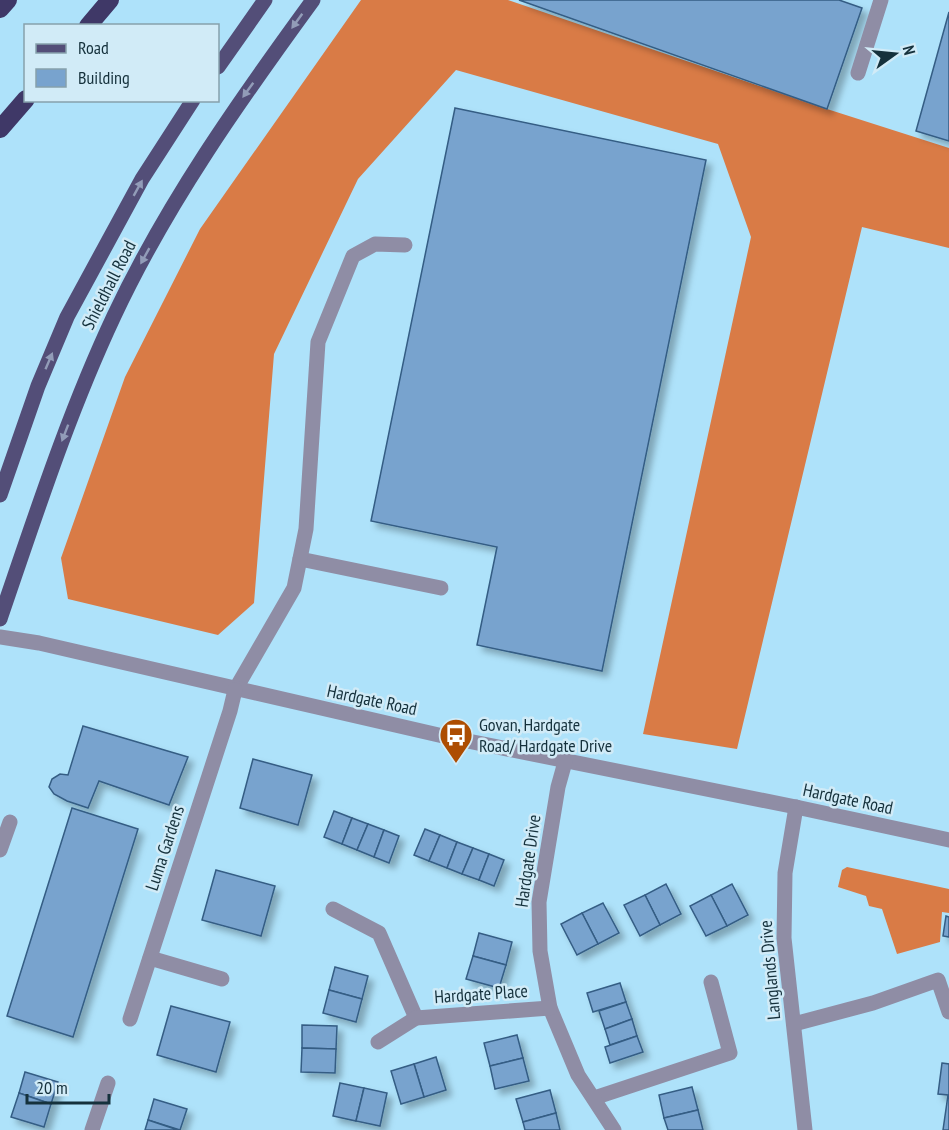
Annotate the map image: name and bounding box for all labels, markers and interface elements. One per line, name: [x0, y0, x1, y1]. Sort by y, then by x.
one-way arrow: [291, 13, 303, 29]
legend: [24, 24, 219, 102]
north arrow: [865, 24, 925, 84]
text: Road: [78, 36, 109, 59]
text: N: [899, 43, 920, 57]
text: Building: [78, 66, 130, 89]
one-way arrow: [243, 82, 254, 98]
one-way arrow: [132, 179, 142, 196]
street label: Shieldhall Road: [76, 236, 141, 333]
one-way arrow: [140, 247, 150, 264]
one-way arrow: [45, 352, 54, 370]
one-way arrow: [59, 424, 69, 442]
street label: Hardgate Road: [325, 679, 419, 720]
place label: Govan, Hardgate Road/ Hardgate Drive: [479, 713, 612, 757]
bus stop icon: Govan, Hardgate Road/ Hardgate Drive: [438, 717, 474, 764]
street label: Hardgate Road: [801, 778, 895, 819]
street label: Luma Gardens: [140, 802, 189, 893]
street label: Hardgate Drive: [510, 813, 545, 909]
street label: Langlands Drive: [754, 919, 785, 1021]
street label: Hardgate Place: [433, 979, 528, 1008]
scale bar: [27, 1067, 110, 1105]
text: 20 m: [36, 1076, 68, 1099]

